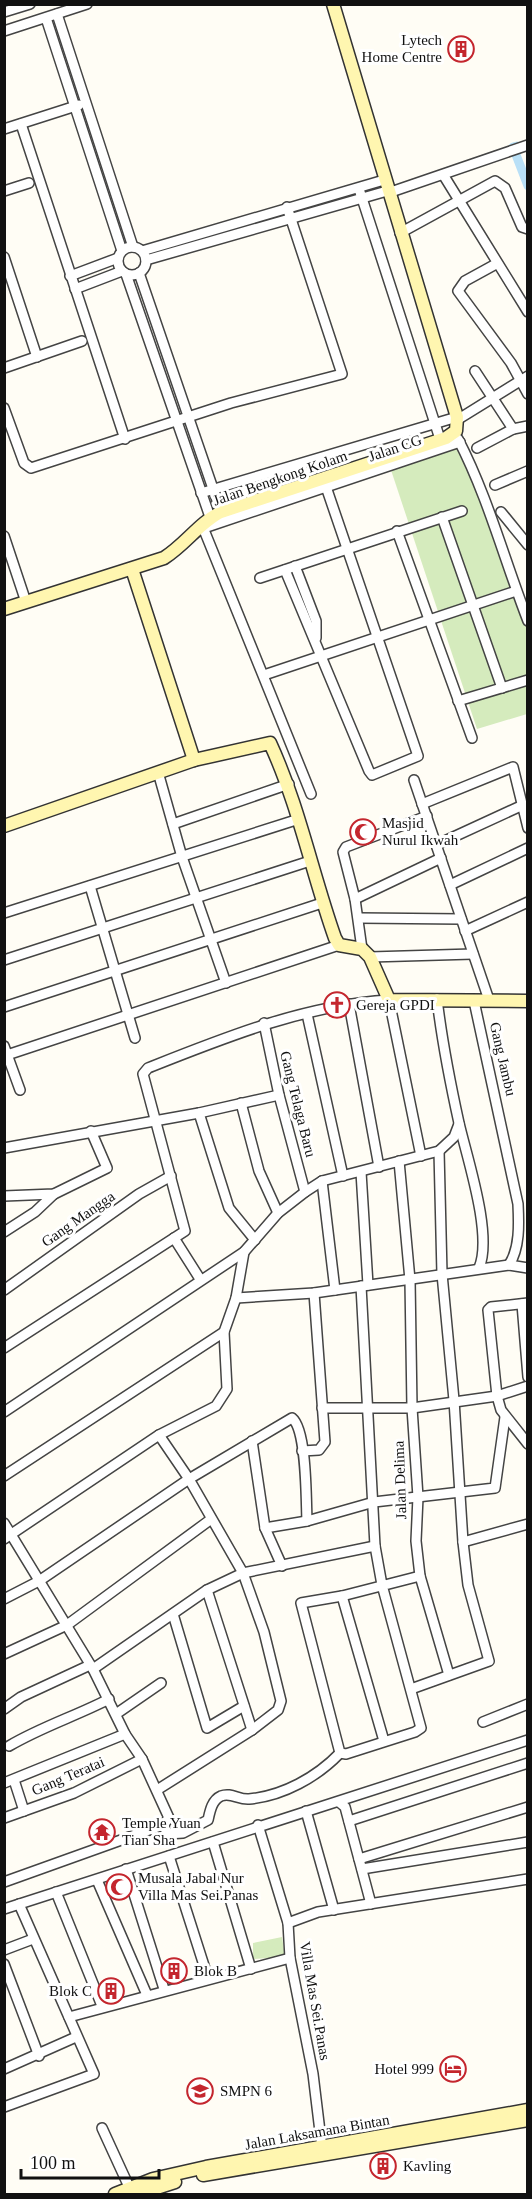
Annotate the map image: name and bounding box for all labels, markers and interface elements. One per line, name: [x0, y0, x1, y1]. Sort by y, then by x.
place label: Lytech Home Centre: [362, 32, 442, 65]
building icon: Lytech Home Centre: [446, 34, 476, 64]
street label: Jalan CG: [366, 431, 424, 465]
street label: Jalan Bengkong Kolam: [211, 447, 349, 508]
place label: Masjid Nurul Ikwah: [382, 815, 459, 848]
mosque icon: Masjid Nurul Ikwah: [348, 817, 378, 847]
church icon: Gereja GPDI: [322, 990, 352, 1020]
place label: Gereja GPDI: [356, 997, 435, 1013]
street label: Gang Jambu: [487, 1020, 519, 1098]
street label: Gang Telaga Baru: [277, 1049, 319, 1159]
street label: Gang Mangga: [38, 1188, 118, 1250]
street label: Jalan Delima: [391, 1440, 409, 1520]
street label: Gang Teratai: [29, 1754, 107, 1798]
place label: Temple Yuan Tian Sha: [122, 1815, 201, 1848]
temple icon: Temple Yuan Tian Sha: [87, 1817, 117, 1847]
place label: Musala Jabal Nur Villa Mas Sei.Panas: [138, 1870, 258, 1903]
mosque icon: Musala Jabal Nur Villa Mas Sei.Panas: [104, 1872, 134, 1902]
street label: Villa Mas Sei.Panas: [297, 1940, 333, 2062]
building icon: Blok B: [159, 1956, 189, 1986]
place label: Blok B: [194, 1963, 237, 1979]
building icon: Blok C: [96, 1976, 126, 2006]
place label: Blok C: [49, 1983, 92, 1999]
hotel icon: Hotel 999: [438, 2054, 468, 2084]
place label: Hotel 999: [374, 2061, 434, 2077]
school or university icon: SMPN 6: [185, 2076, 215, 2106]
place label: SMPN 6: [220, 2083, 273, 2099]
street label: Jalan Laksamana Bintan: [243, 2111, 391, 2153]
scale bar: [21, 2142, 159, 2180]
building icon: Kavling: [368, 2151, 398, 2181]
text: 100 m: [30, 2153, 76, 2173]
place label: Kavling: [403, 2158, 452, 2174]

